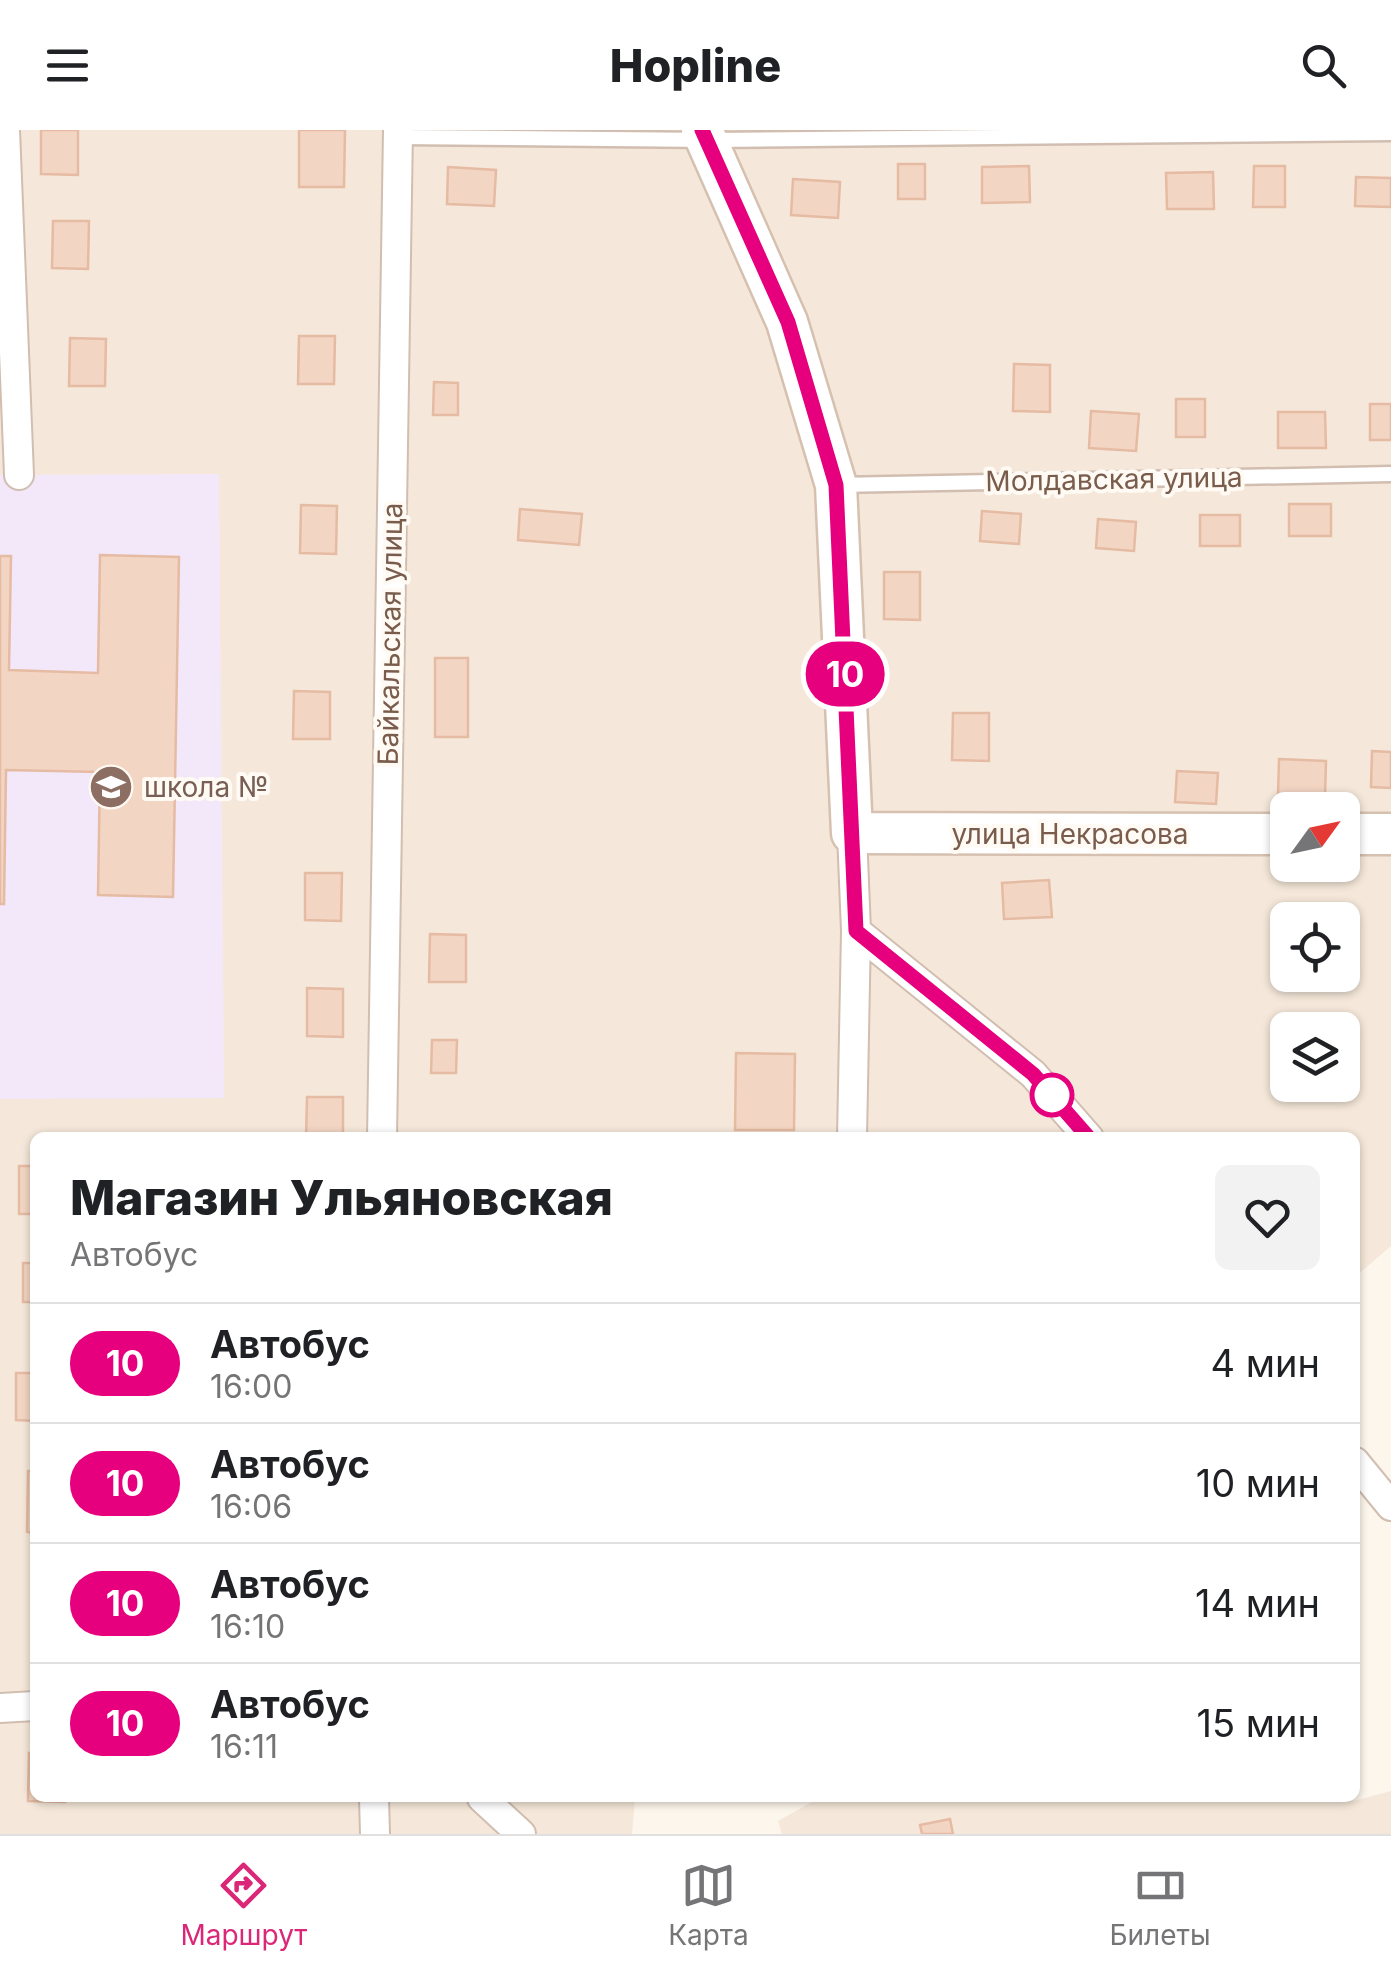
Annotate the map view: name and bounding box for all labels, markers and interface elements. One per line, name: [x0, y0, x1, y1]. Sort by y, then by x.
icon: menu: [40, 38, 95, 93]
text: Hopline: [610, 38, 781, 93]
icon: search: [1296, 38, 1351, 93]
street label: Молдавская улица: [985, 460, 1243, 498]
street label: Байкальская улица: [371, 502, 409, 766]
line badge: 10: [800, 642, 890, 706]
text: 10: [826, 653, 864, 695]
school or university icon: школа №: [88, 764, 134, 810]
place label: школа №: [144, 770, 269, 804]
north arrow: [1270, 792, 1360, 882]
map controls: [1270, 792, 1360, 1102]
street label: улица Некрасова: [951, 817, 1189, 851]
button: locate: [1270, 902, 1360, 992]
button: layers: [1270, 1012, 1360, 1102]
unlabelled marker: [1031, 1074, 1073, 1116]
button: heart: [1215, 1165, 1320, 1270]
text: Магазин Ульяновская: [70, 1168, 613, 1227]
text: Автобус: [70, 1235, 198, 1274]
text: Автобус: [210, 1321, 370, 1367]
text: 4 мин: [1211, 1340, 1320, 1386]
text: 10: [106, 1342, 144, 1384]
text: 16:00: [210, 1367, 292, 1406]
text: Автобус: [210, 1441, 370, 1487]
text: 10 мин: [1196, 1460, 1320, 1506]
text: 10: [106, 1462, 144, 1504]
text: 16:06: [210, 1487, 292, 1526]
text: Автобус: [210, 1561, 370, 1607]
text: 14 мин: [1195, 1580, 1320, 1626]
text: 10: [106, 1582, 144, 1624]
text: 16:10: [210, 1607, 285, 1646]
text: Автобус: [210, 1681, 370, 1727]
text: 15 мин: [1197, 1700, 1320, 1746]
text: 10: [106, 1702, 144, 1744]
text: 16:11: [210, 1727, 278, 1766]
tab: Маршрут: [180, 1858, 307, 1952]
tab: Карта: [668, 1858, 749, 1952]
tab: Билеты: [1109, 1858, 1211, 1952]

